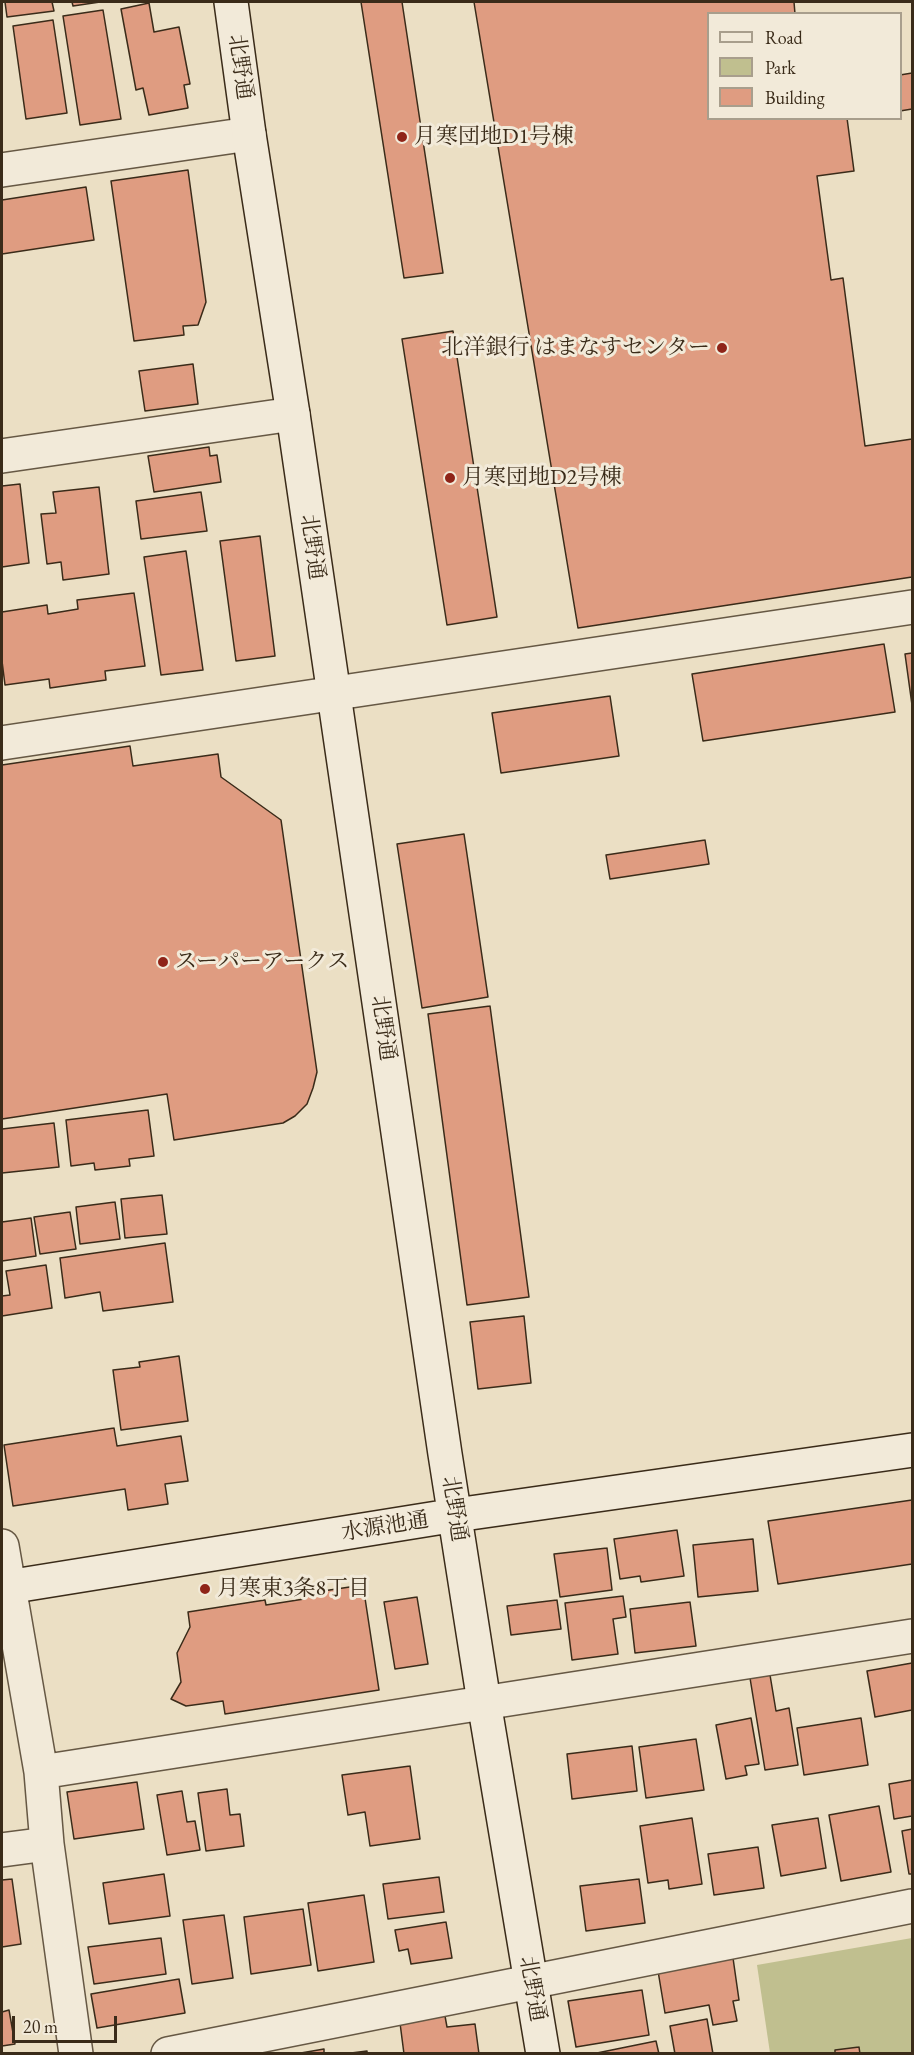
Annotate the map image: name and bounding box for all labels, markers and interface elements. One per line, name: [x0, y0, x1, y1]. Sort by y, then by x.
legend: [707, 12, 902, 120]
text: Road: [765, 26, 803, 49]
street label: 北野通: [222, 32, 258, 102]
text: Park: [765, 56, 796, 79]
text: Building: [765, 86, 825, 109]
place label: 月寒団地D1号棟: [414, 124, 573, 150]
marker: 月寒団地D1号棟: [395, 130, 409, 144]
place label: 北洋銀行 はまなすセンター: [442, 335, 710, 361]
marker: 北洋銀行 はまなすセンター: [715, 341, 729, 355]
place label: 月寒団地D2号棟: [462, 465, 621, 491]
marker: 月寒団地D2号棟: [443, 471, 457, 485]
street label: 北野通: [294, 512, 330, 582]
place label: スーパーアークス: [175, 949, 349, 975]
marker: スーパーアークス: [156, 955, 170, 969]
street label: 北野通: [365, 993, 401, 1063]
street label: 北野通: [436, 1474, 472, 1544]
street label: 水源池通: [339, 1507, 431, 1547]
place label: 月寒東3条8丁目: [217, 1576, 370, 1602]
marker: 月寒東3条8丁目: [198, 1582, 212, 1596]
street label: 北野通: [513, 1954, 551, 2024]
scale bar: [15, 2004, 120, 2042]
text: 20 m: [23, 2015, 58, 2038]

